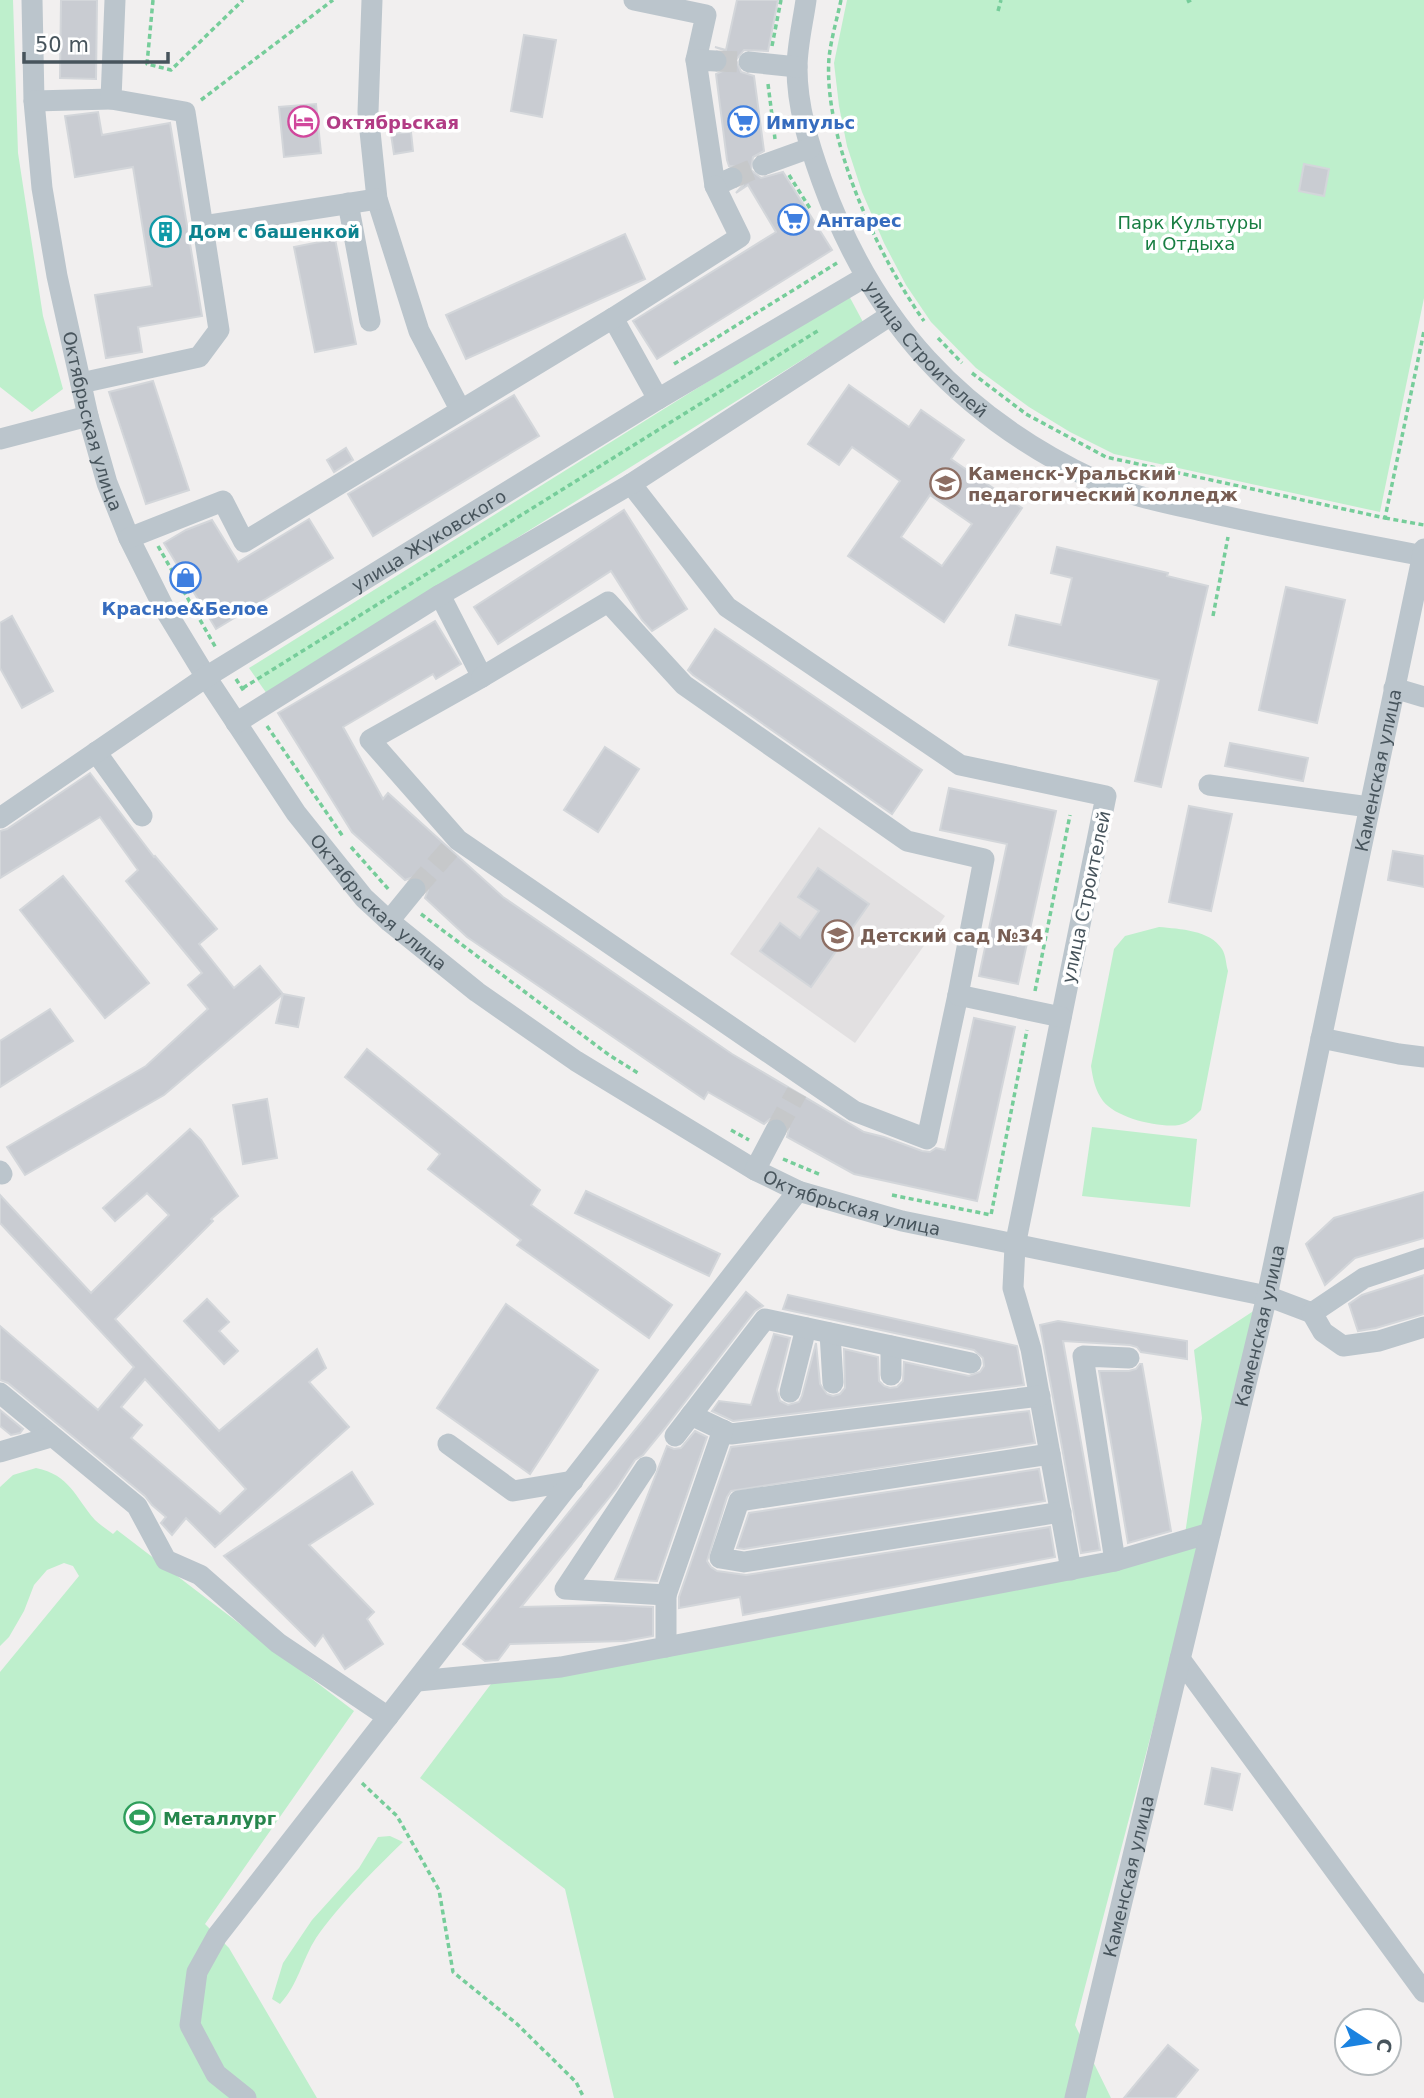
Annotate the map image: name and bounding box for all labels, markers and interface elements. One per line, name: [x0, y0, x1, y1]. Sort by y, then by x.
scale bar: [24, 21, 168, 65]
text: 50 m: [35, 33, 89, 57]
hotel icon: Октябрьская: [286, 105, 320, 139]
supermarket icon: Импульс: [726, 105, 760, 139]
place label: Октябрьская: [326, 112, 459, 133]
place label: Импульс: [766, 112, 855, 133]
supermarket icon: Антарес: [777, 203, 811, 237]
place label: Антарес: [817, 210, 902, 231]
park label: Парк Культуры и Отдыха: [1118, 212, 1262, 254]
building icon: Дом с башенкой: [148, 214, 182, 248]
place label: Дом с башенкой: [188, 221, 360, 242]
street label: улица Строителей: [861, 277, 992, 422]
street label: Октябрьская улица: [59, 329, 127, 514]
place label: Каменск-Уральский педагогический колледж: [968, 463, 1238, 505]
school or university icon: Каменск-Уральский педагогический колледж: [928, 466, 962, 500]
street label: улица Жуковского: [347, 485, 510, 596]
shop icon: Красное&Белое: [168, 560, 202, 594]
place label: Красное&Белое: [102, 598, 268, 619]
street label: Каменская улица: [1350, 687, 1405, 853]
street label: улица Строителей: [1057, 809, 1115, 985]
street label: Октябрьская улица: [306, 829, 451, 974]
school or university icon: Детский сад №34: [820, 918, 854, 952]
place label: Детский сад №34: [860, 925, 1043, 946]
street label: Октябрьская улица: [760, 1165, 943, 1239]
street label: Каменская улица: [1230, 1243, 1288, 1409]
street label: Каменская улица: [1099, 1793, 1158, 1959]
sports icon: Металлург: [123, 1801, 157, 1835]
place label: Металлург: [163, 1808, 276, 1829]
north arrow: [1333, 2007, 1403, 2077]
text: С: [1372, 2036, 1397, 2055]

